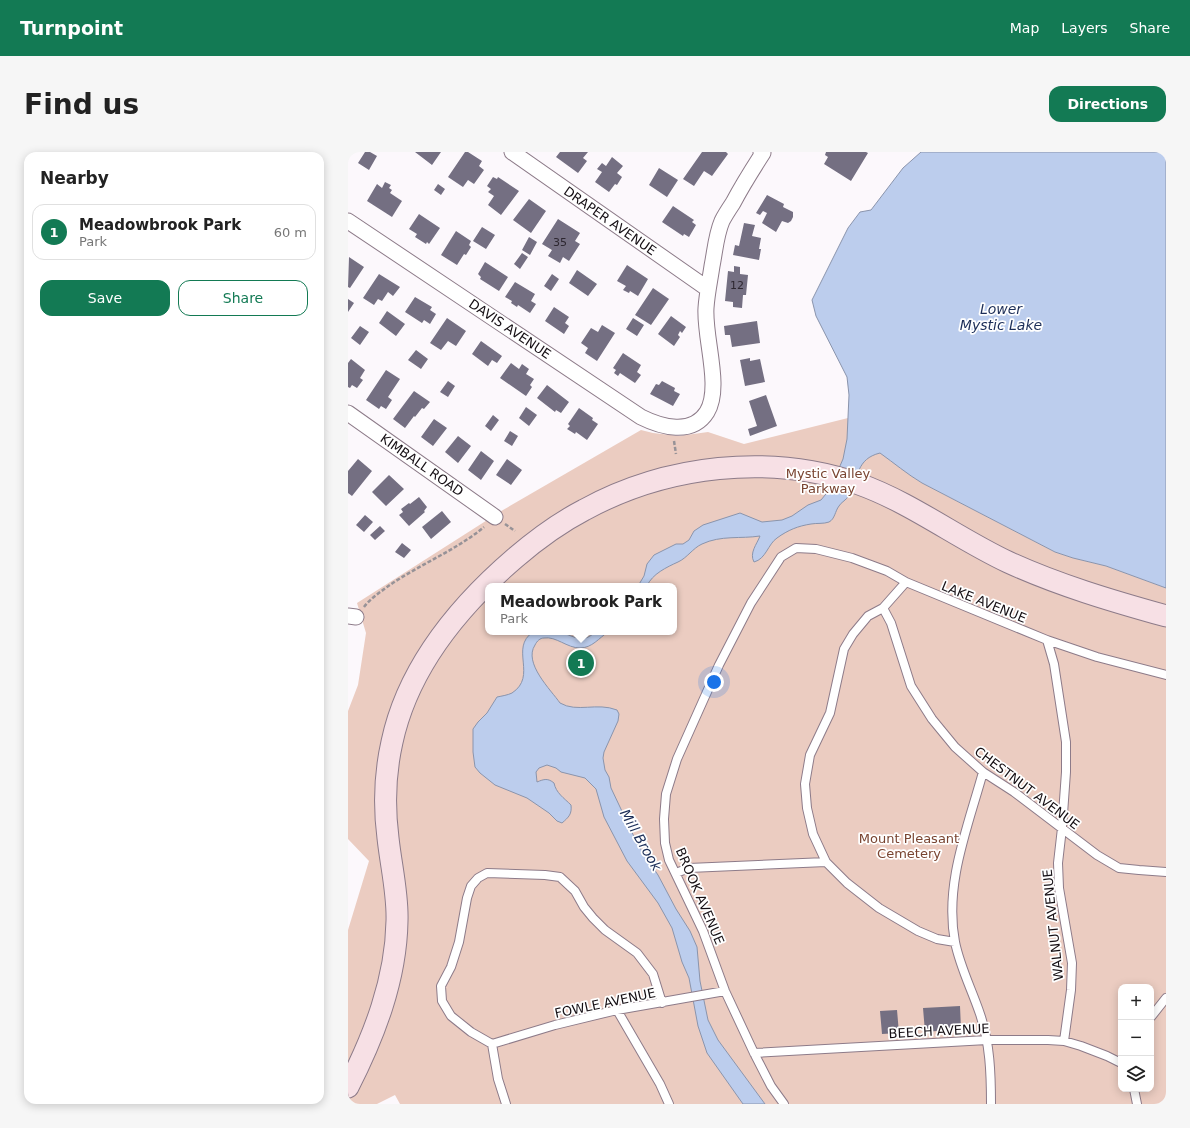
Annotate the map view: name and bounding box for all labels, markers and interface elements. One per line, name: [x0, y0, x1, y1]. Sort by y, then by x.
text: Turnpoint: [20, 17, 123, 39]
text: Map: [1010, 20, 1039, 36]
text: Layers: [1061, 20, 1108, 36]
text: Share: [1130, 20, 1170, 36]
button: Directions: [1049, 86, 1166, 122]
text: Find us: [24, 88, 139, 121]
text: Nearby: [40, 168, 109, 188]
street label: DRAPER AVENUE: [561, 184, 659, 258]
text: Meadowbrook Park: [79, 216, 241, 234]
text: 1: [49, 225, 59, 240]
text: 60 m: [274, 225, 307, 240]
text: Park: [79, 234, 107, 249]
house number: 35: [553, 236, 567, 249]
house number: 12: [730, 279, 744, 292]
button: Save: [40, 280, 170, 316]
button: Share: [178, 280, 308, 316]
street label: DAVIS AVENUE: [466, 296, 554, 362]
water label: Lower Mystic Lake: [960, 301, 1042, 333]
street label: KIMBALL ROAD: [378, 431, 466, 499]
park label: Mystic Valley Parkway: [786, 466, 871, 496]
street label: LAKE AVENUE: [939, 578, 1029, 626]
popup: [485, 583, 677, 635]
text: Meadowbrook Park: [500, 593, 662, 611]
text: Park: [500, 611, 528, 626]
pin: 1: [568, 648, 594, 678]
your location: [704, 672, 724, 692]
street label: CHESTNUT AVENUE: [972, 744, 1082, 832]
water label: Mill Brook: [617, 806, 666, 875]
park label: Mount Pleasant Cemetery: [859, 831, 959, 861]
street label: BROOK AVENUE: [673, 845, 727, 947]
street label: WALNUT AVENUE: [1040, 868, 1066, 982]
map controls: [1118, 984, 1154, 1092]
button: +: [1118, 984, 1154, 1020]
street label: FOWLE AVENUE: [553, 985, 657, 1021]
button: −: [1118, 1020, 1154, 1056]
street label: BEECH AVENUE: [888, 1021, 990, 1041]
button: layers: [1118, 1056, 1154, 1092]

